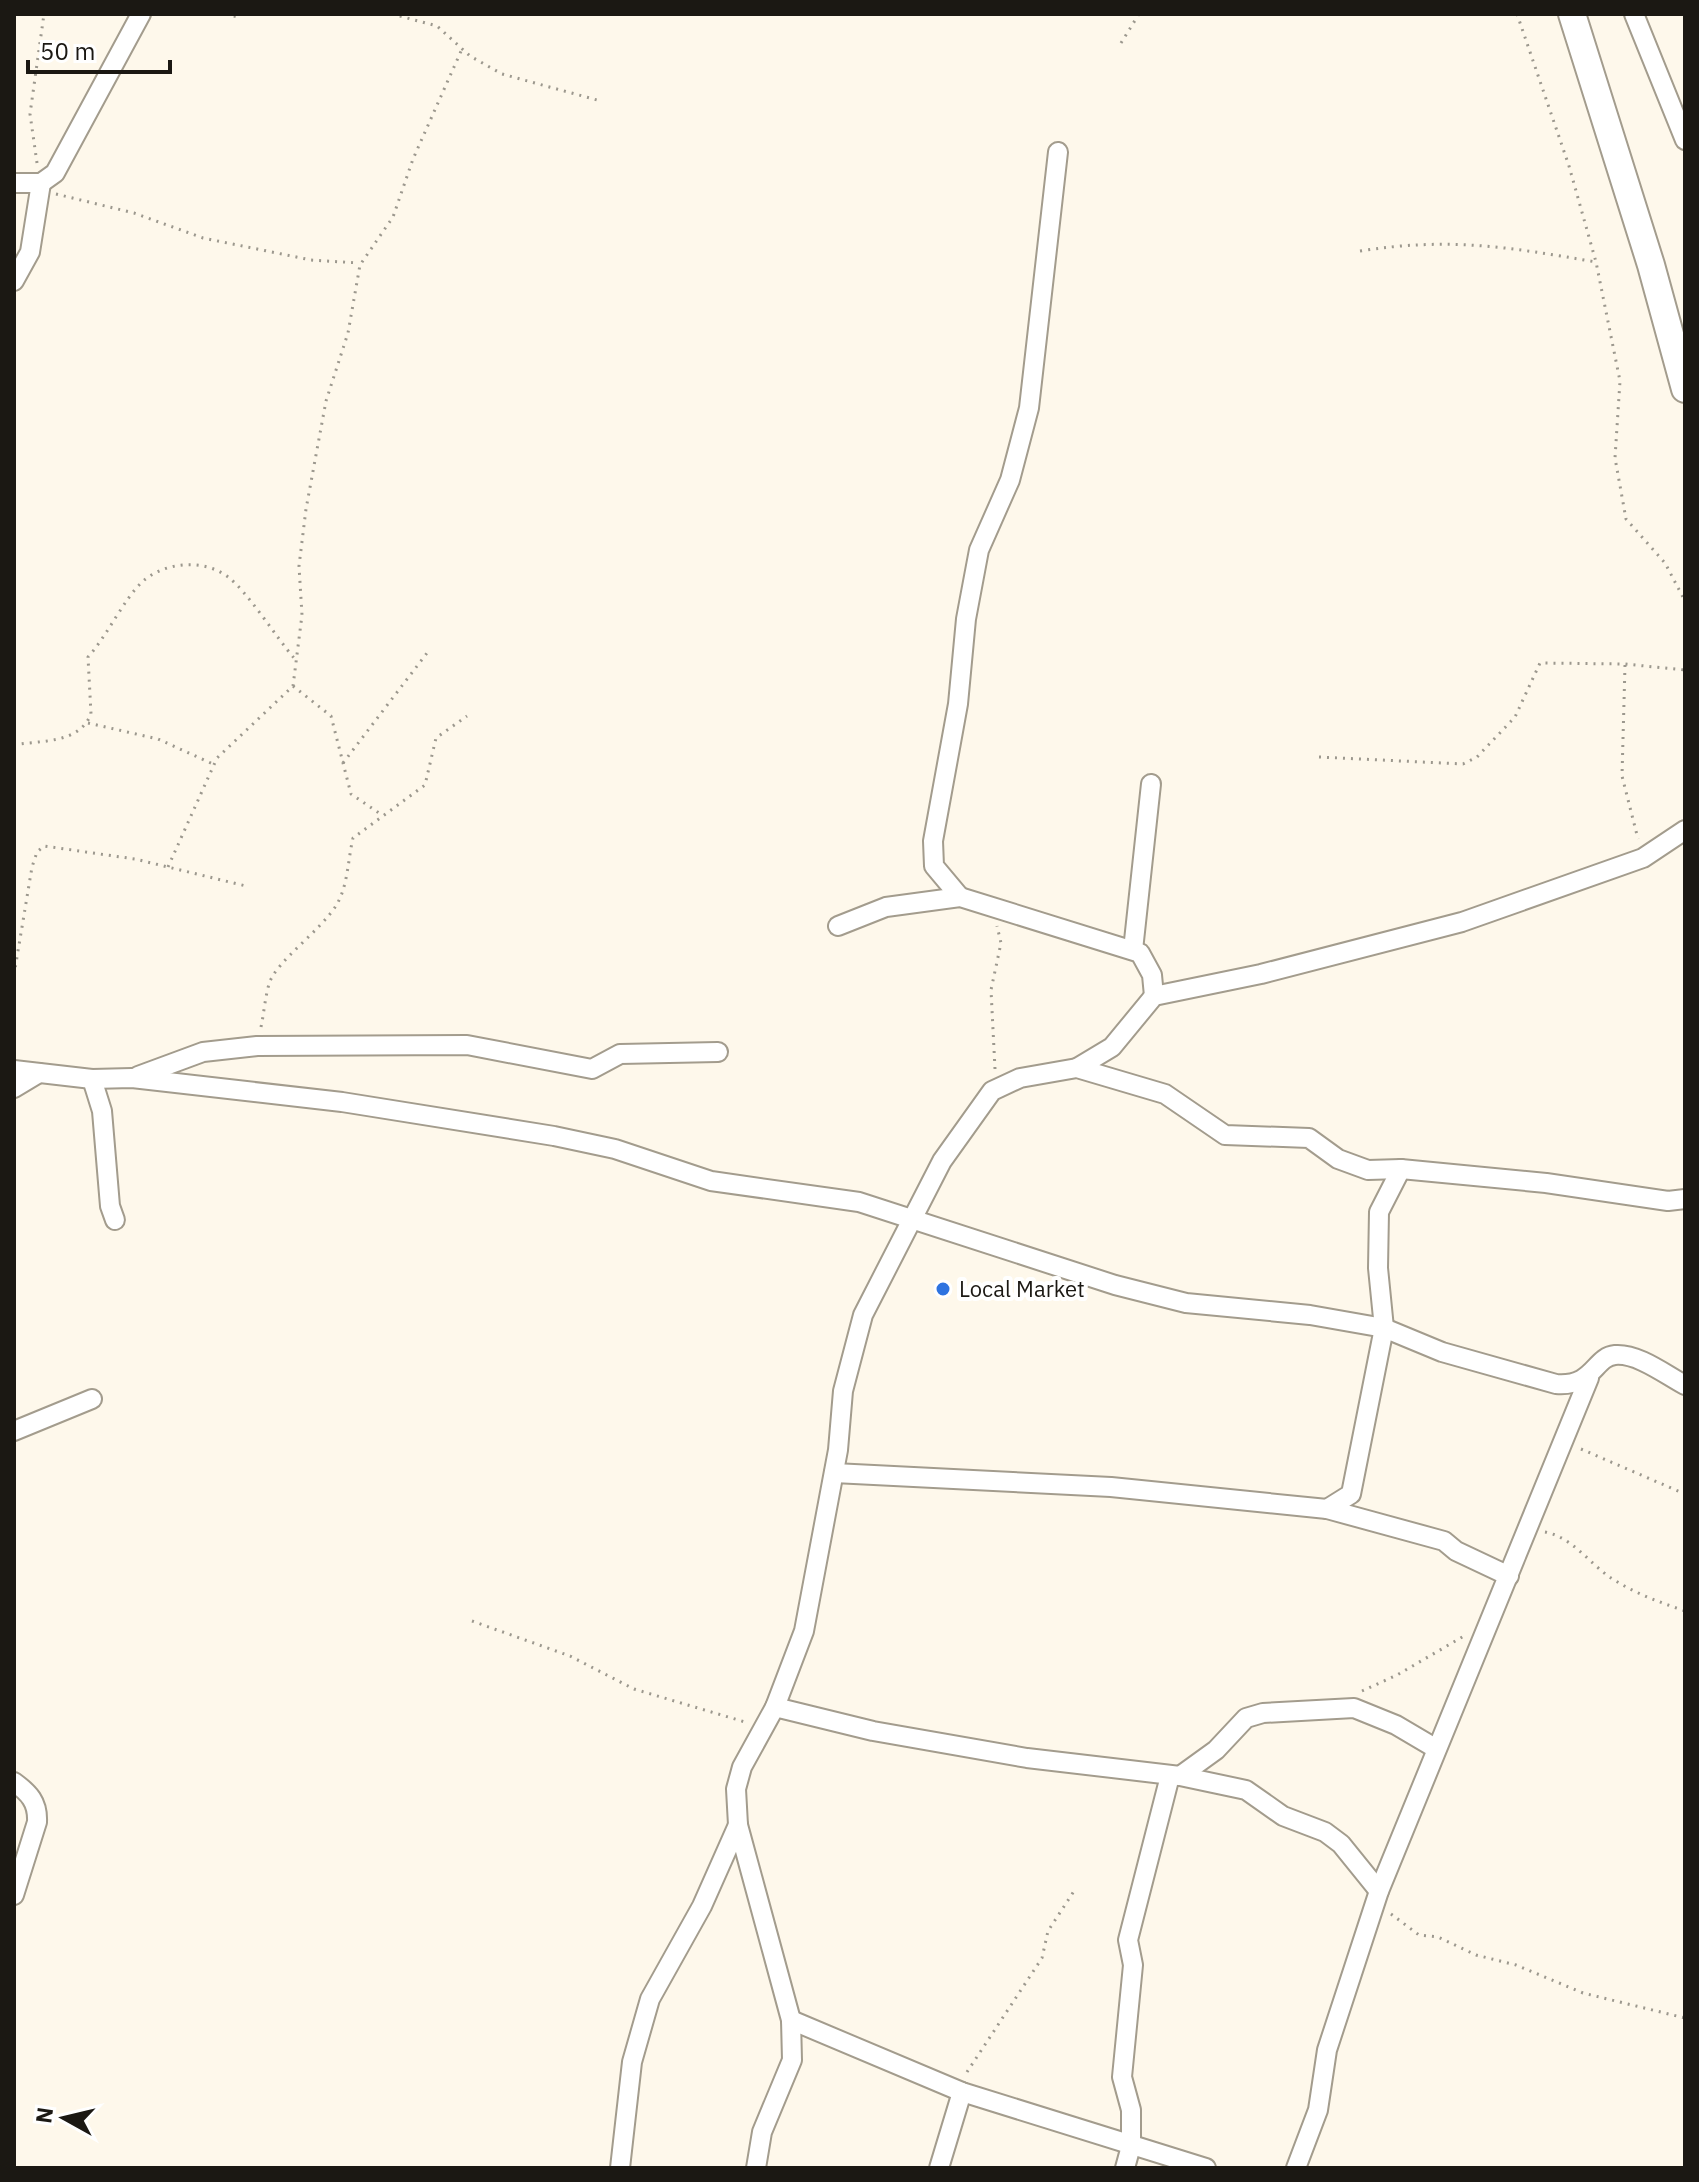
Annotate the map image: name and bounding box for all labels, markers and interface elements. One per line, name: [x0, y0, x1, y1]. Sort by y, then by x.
scale bar: [28, 24, 170, 74]
text: 50 m: [40, 35, 95, 67]
place label: Local Market: [959, 1274, 1085, 1303]
marker: Local Market: [934, 1280, 952, 1298]
north arrow: [24, 2078, 104, 2158]
text: N: [28, 2105, 59, 2125]

